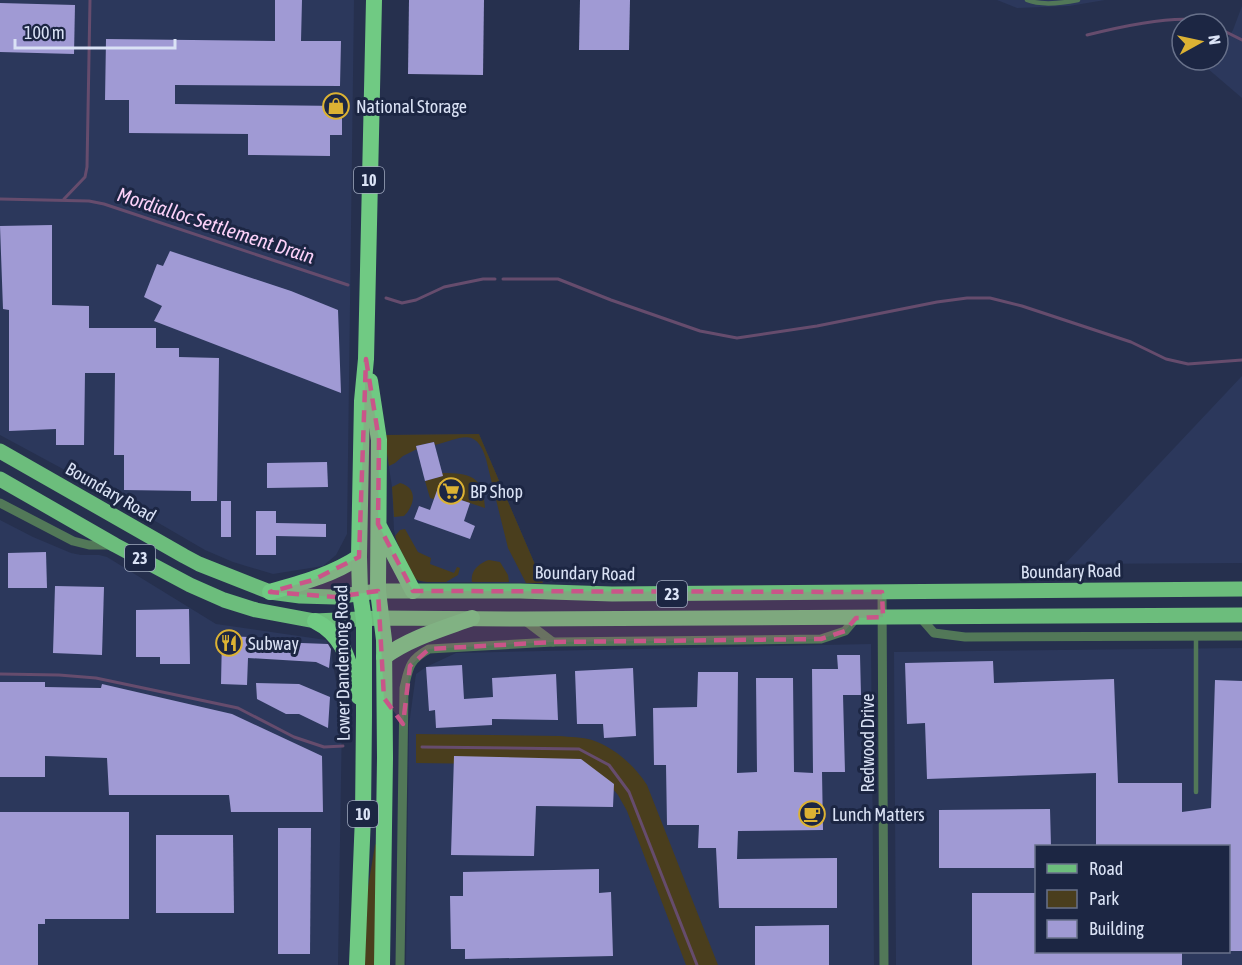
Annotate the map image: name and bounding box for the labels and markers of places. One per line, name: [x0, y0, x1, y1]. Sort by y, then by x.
shop icon: National Storage: [321, 91, 351, 121]
place label: National Storage: [356, 96, 467, 117]
supermarket icon: BP Shop: [436, 476, 466, 506]
place label: BP Shop: [470, 481, 523, 502]
restaurant icon: Subway: [214, 628, 244, 658]
place label: Subway: [248, 633, 299, 654]
cafe icon: Lunch Matters: [797, 799, 827, 829]
place label: Lunch Matters: [832, 804, 925, 825]

